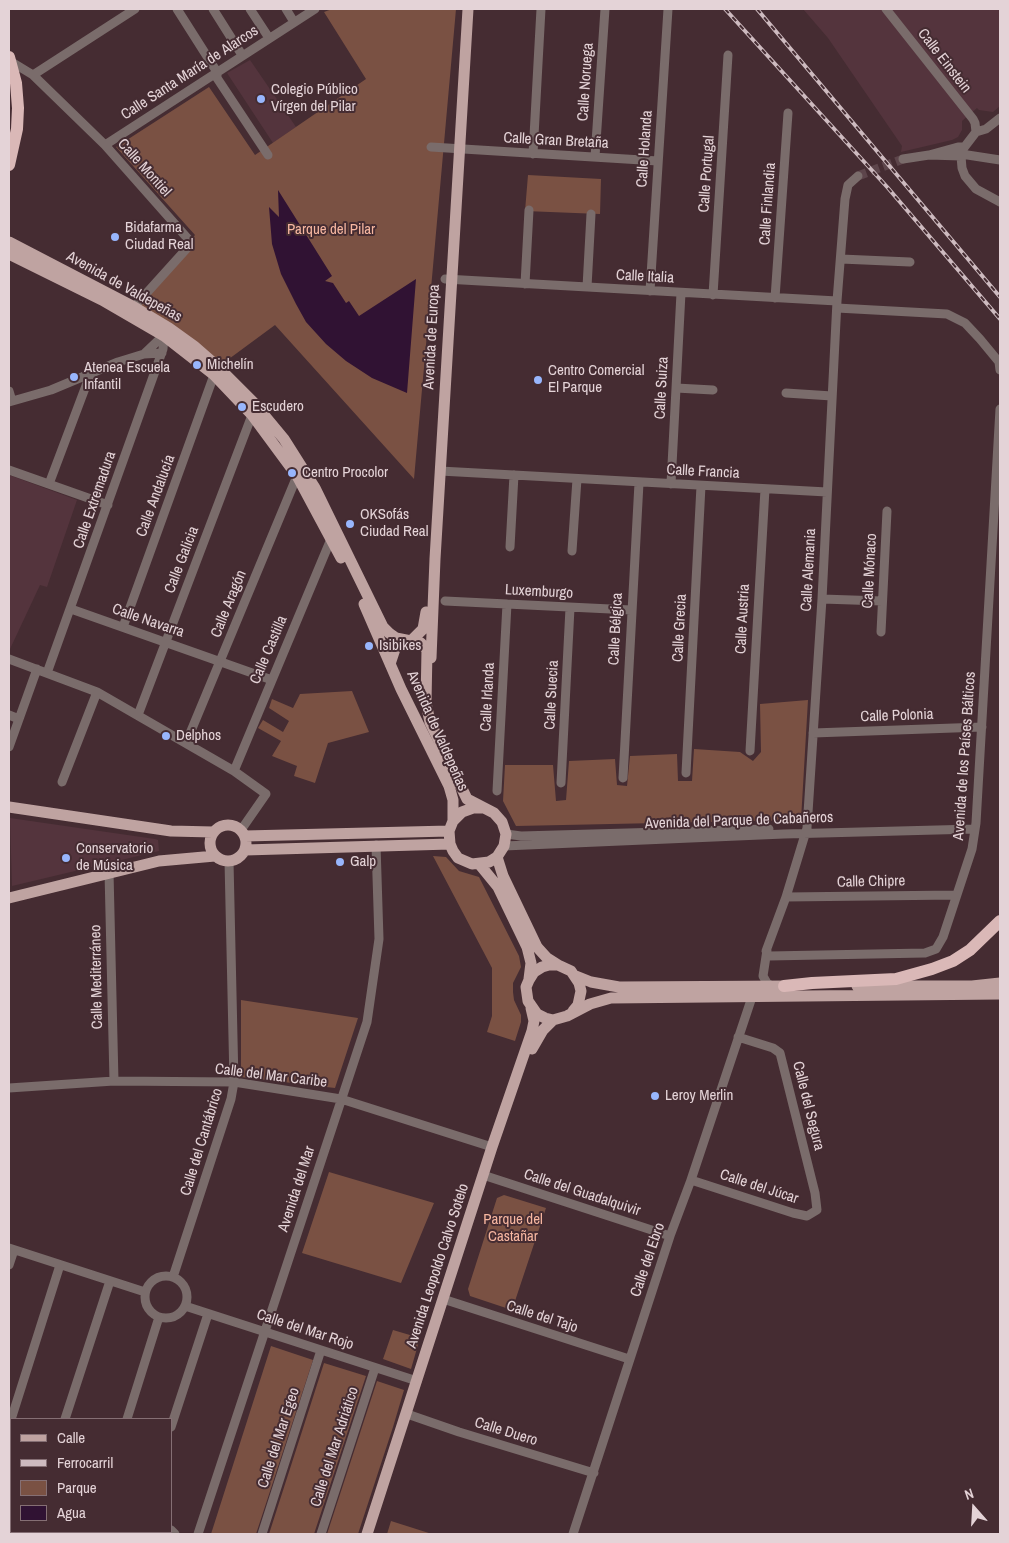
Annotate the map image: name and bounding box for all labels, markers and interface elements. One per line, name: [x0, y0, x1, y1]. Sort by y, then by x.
street label: Calle Santa María de Alarcos: [118, 22, 262, 124]
street label: Calle Einstein: [913, 25, 975, 97]
street label: Calle Noruega: [574, 42, 598, 122]
place label: Colegio Público Vírgen del Pilar: [271, 81, 358, 116]
marker: Colegio Público Vírgen del Pilar: [255, 93, 267, 105]
street label: Calle Holanda: [633, 110, 657, 188]
street label: Calle Gran Bretaña: [503, 129, 609, 153]
street label: Calle Montiel: [113, 135, 175, 201]
street label: Calle Portugal: [695, 135, 719, 213]
street label: Calle Finlandia: [756, 162, 780, 246]
place label: Bidafarma Ciudad Real: [125, 219, 193, 254]
park label: Parque del Pilar: [287, 221, 375, 239]
marker: Bidafarma Ciudad Real: [109, 231, 121, 243]
street label: Avenida de Valdepeñas: [63, 248, 185, 326]
street label: Calle Italia: [616, 266, 674, 288]
street label: Avenida de Europa: [420, 284, 444, 390]
place label: Michelín: [207, 356, 253, 374]
street label: Calle Suiza: [651, 356, 673, 420]
place label: Atenea Escuela Infantil: [84, 359, 170, 394]
marker: Michelín: [191, 359, 203, 371]
place label: Centro Comercial El Parque: [548, 362, 644, 397]
marker: Atenea Escuela Infantil: [68, 371, 80, 383]
marker: Centro Comercial El Parque: [532, 374, 544, 386]
place label: Escudero: [252, 398, 304, 416]
marker: Escudero: [236, 401, 248, 413]
street label: Calle Extremadura: [70, 449, 120, 551]
street label: Calle Andalucía: [133, 452, 179, 540]
street label: Calle Francia: [666, 461, 740, 483]
place label: Centro Procolor: [302, 464, 388, 482]
marker: Centro Procolor: [286, 467, 298, 479]
place label: OKSofás Ciudad Real: [360, 506, 428, 541]
marker: OKSofás Ciudad Real: [344, 518, 356, 530]
street label: Calle Galicia: [161, 524, 203, 596]
street label: Calle Alemania: [798, 528, 820, 612]
street label: Calle Mónaco: [859, 533, 881, 609]
street label: Calle Aragón: [207, 568, 251, 640]
street label: Luxemburgo: [504, 581, 574, 603]
street label: Calle Austria: [732, 583, 754, 655]
street label: Calle Bélgica: [605, 592, 627, 666]
street label: Calle Grecia: [669, 593, 691, 663]
street label: Calle Navarra: [110, 600, 186, 642]
street label: Calle Castilla: [247, 613, 291, 687]
place label: Isibikes: [379, 637, 421, 655]
marker: Isibikes: [363, 640, 375, 652]
street label: Calle Suecia: [541, 660, 563, 730]
street label: Calle Irlanda: [477, 662, 499, 732]
street label: Avenida de Valdepeñas: [402, 668, 472, 794]
street label: Avenida de los Países Bálticos: [950, 671, 980, 841]
street label: Calle Polonia: [860, 706, 934, 726]
place label: Delphos: [176, 727, 221, 745]
marker: Delphos: [160, 730, 172, 742]
street label: Avenida del Parque de Cabañeros: [644, 809, 834, 833]
place label: Conservatorio de Música: [76, 840, 153, 875]
marker: Conservatorio de Música: [60, 852, 72, 864]
place label: Galp: [350, 853, 376, 871]
marker: Galp: [334, 856, 346, 868]
street label: Calle Chipre: [837, 872, 905, 892]
street label: Calle Mediterráneo: [87, 925, 107, 1029]
street label: Calle del Mar Caribe: [214, 1060, 328, 1092]
street label: Calle del Segura: [788, 1060, 828, 1152]
street label: Calle del Cantábrico: [177, 1086, 227, 1198]
place label: Leroy Merlin: [665, 1087, 733, 1105]
marker: Leroy Merlin: [649, 1090, 661, 1102]
street label: Avenida del Mar: [275, 1144, 319, 1234]
street label: Calle del Guadalquivir: [521, 1166, 643, 1220]
street label: Calle del Júcar: [718, 1166, 800, 1208]
street label: Avenida Leopoldo Calvo Sotelo: [403, 1181, 473, 1351]
park label: Parque del Castañar: [483, 1211, 543, 1246]
street label: Calle del Ebro: [627, 1221, 669, 1299]
street label: Calle del Tajo: [504, 1297, 580, 1337]
street label: Calle del Mar Rojo: [254, 1306, 356, 1354]
street label: Calle del Mar Egeo: [254, 1385, 304, 1491]
street label: Calle del Mar Adriático: [307, 1385, 363, 1509]
street label: Calle Duero: [472, 1414, 540, 1450]
legend: [10, 1418, 172, 1533]
text: Calle: [57, 1427, 85, 1448]
text: Ferrocarril: [57, 1452, 113, 1473]
text: Parque: [57, 1477, 97, 1498]
north arrow: [949, 1483, 999, 1533]
text: N: [962, 1484, 976, 1504]
text: Agua: [57, 1502, 86, 1523]

